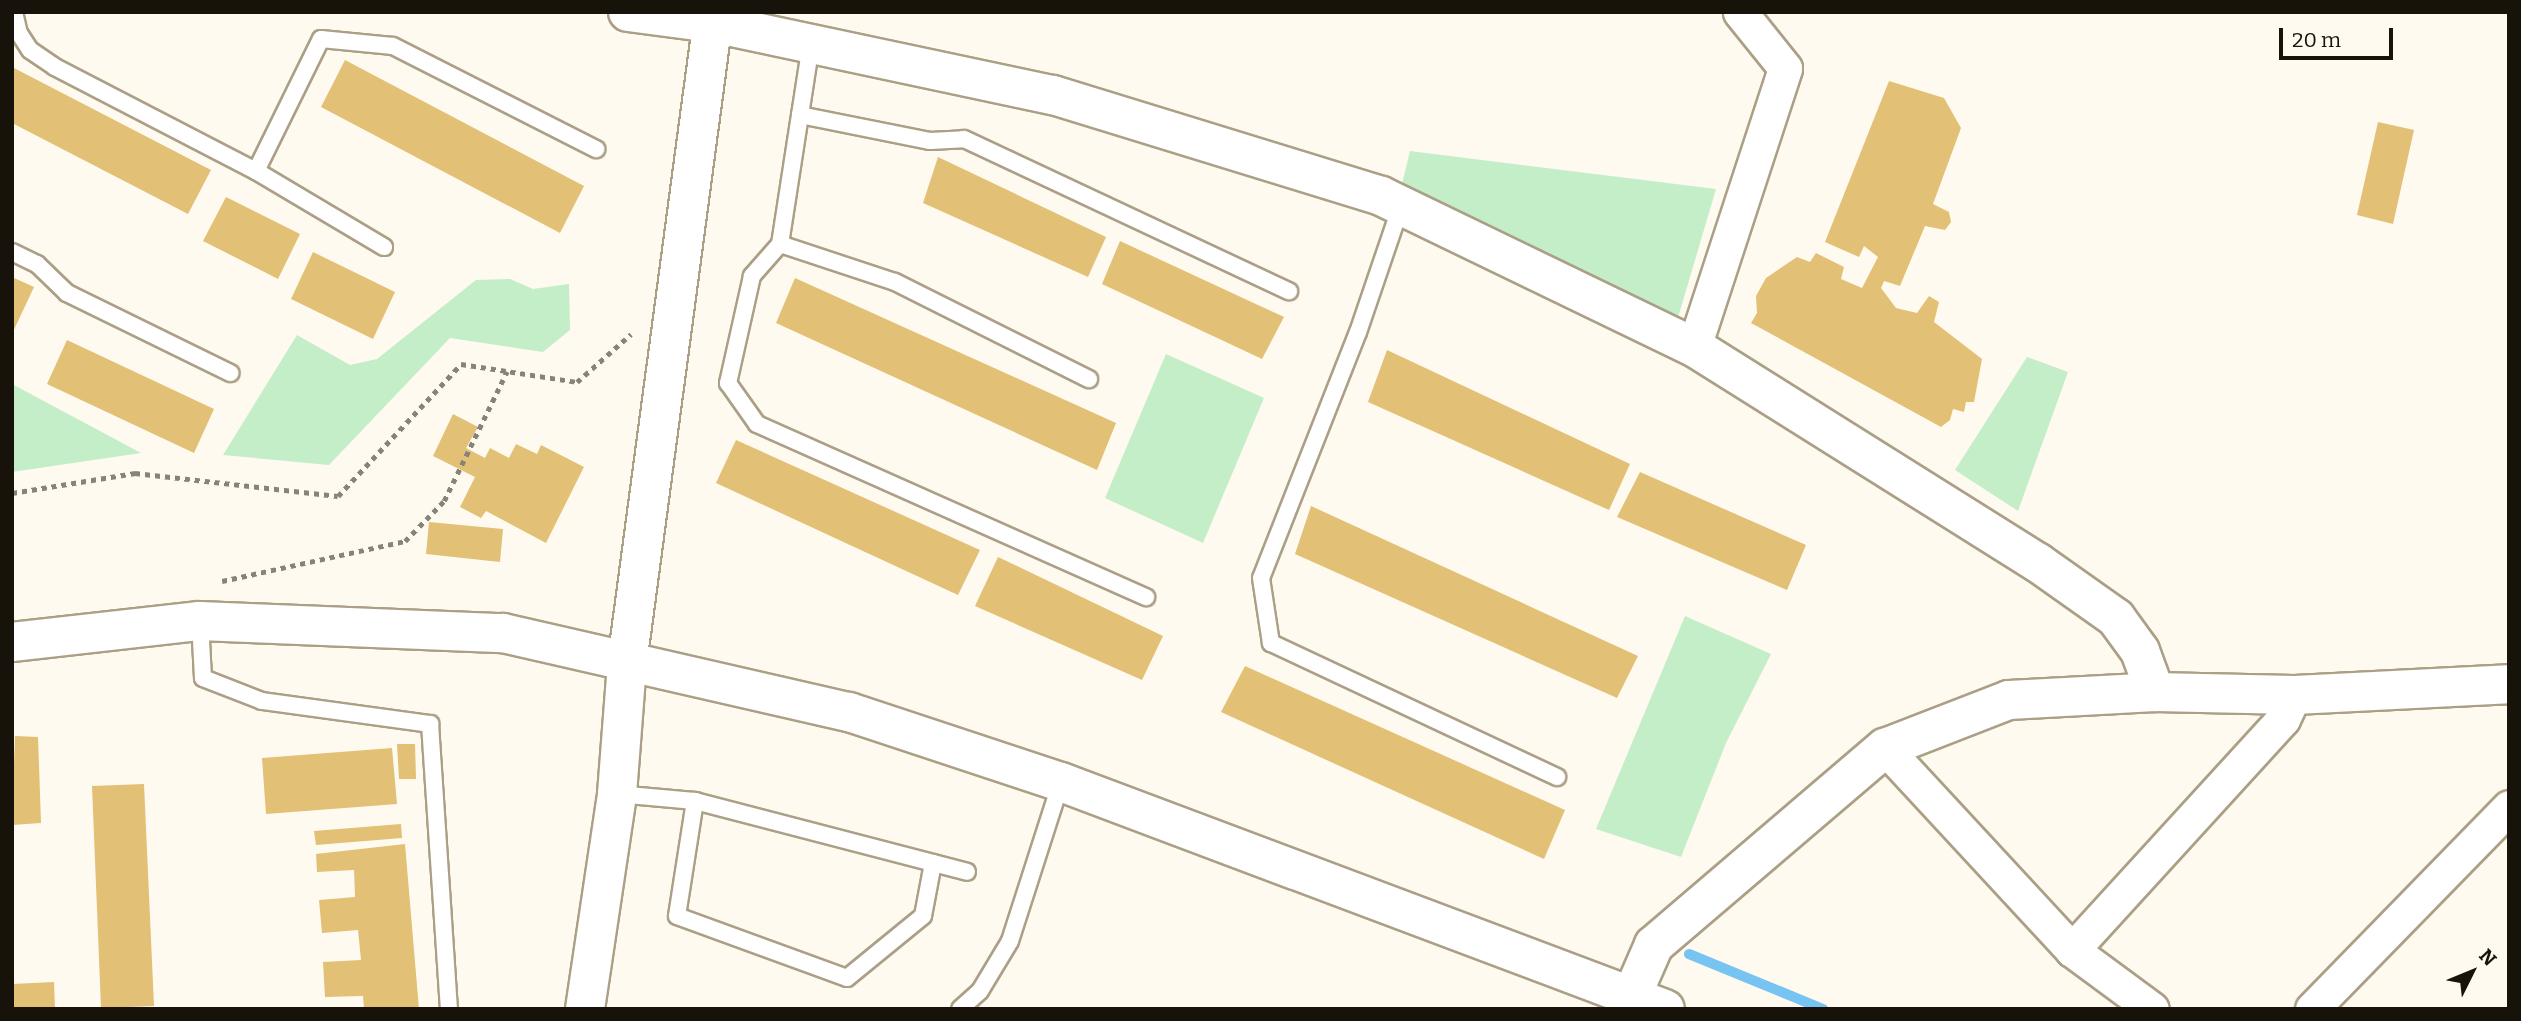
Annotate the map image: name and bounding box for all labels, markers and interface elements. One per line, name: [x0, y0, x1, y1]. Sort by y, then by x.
scale bar: [2283, 14, 2397, 58]
text: 20 m: [2292, 27, 2341, 53]
north arrow: [2437, 937, 2507, 1007]
text: N: [2474, 944, 2501, 971]

